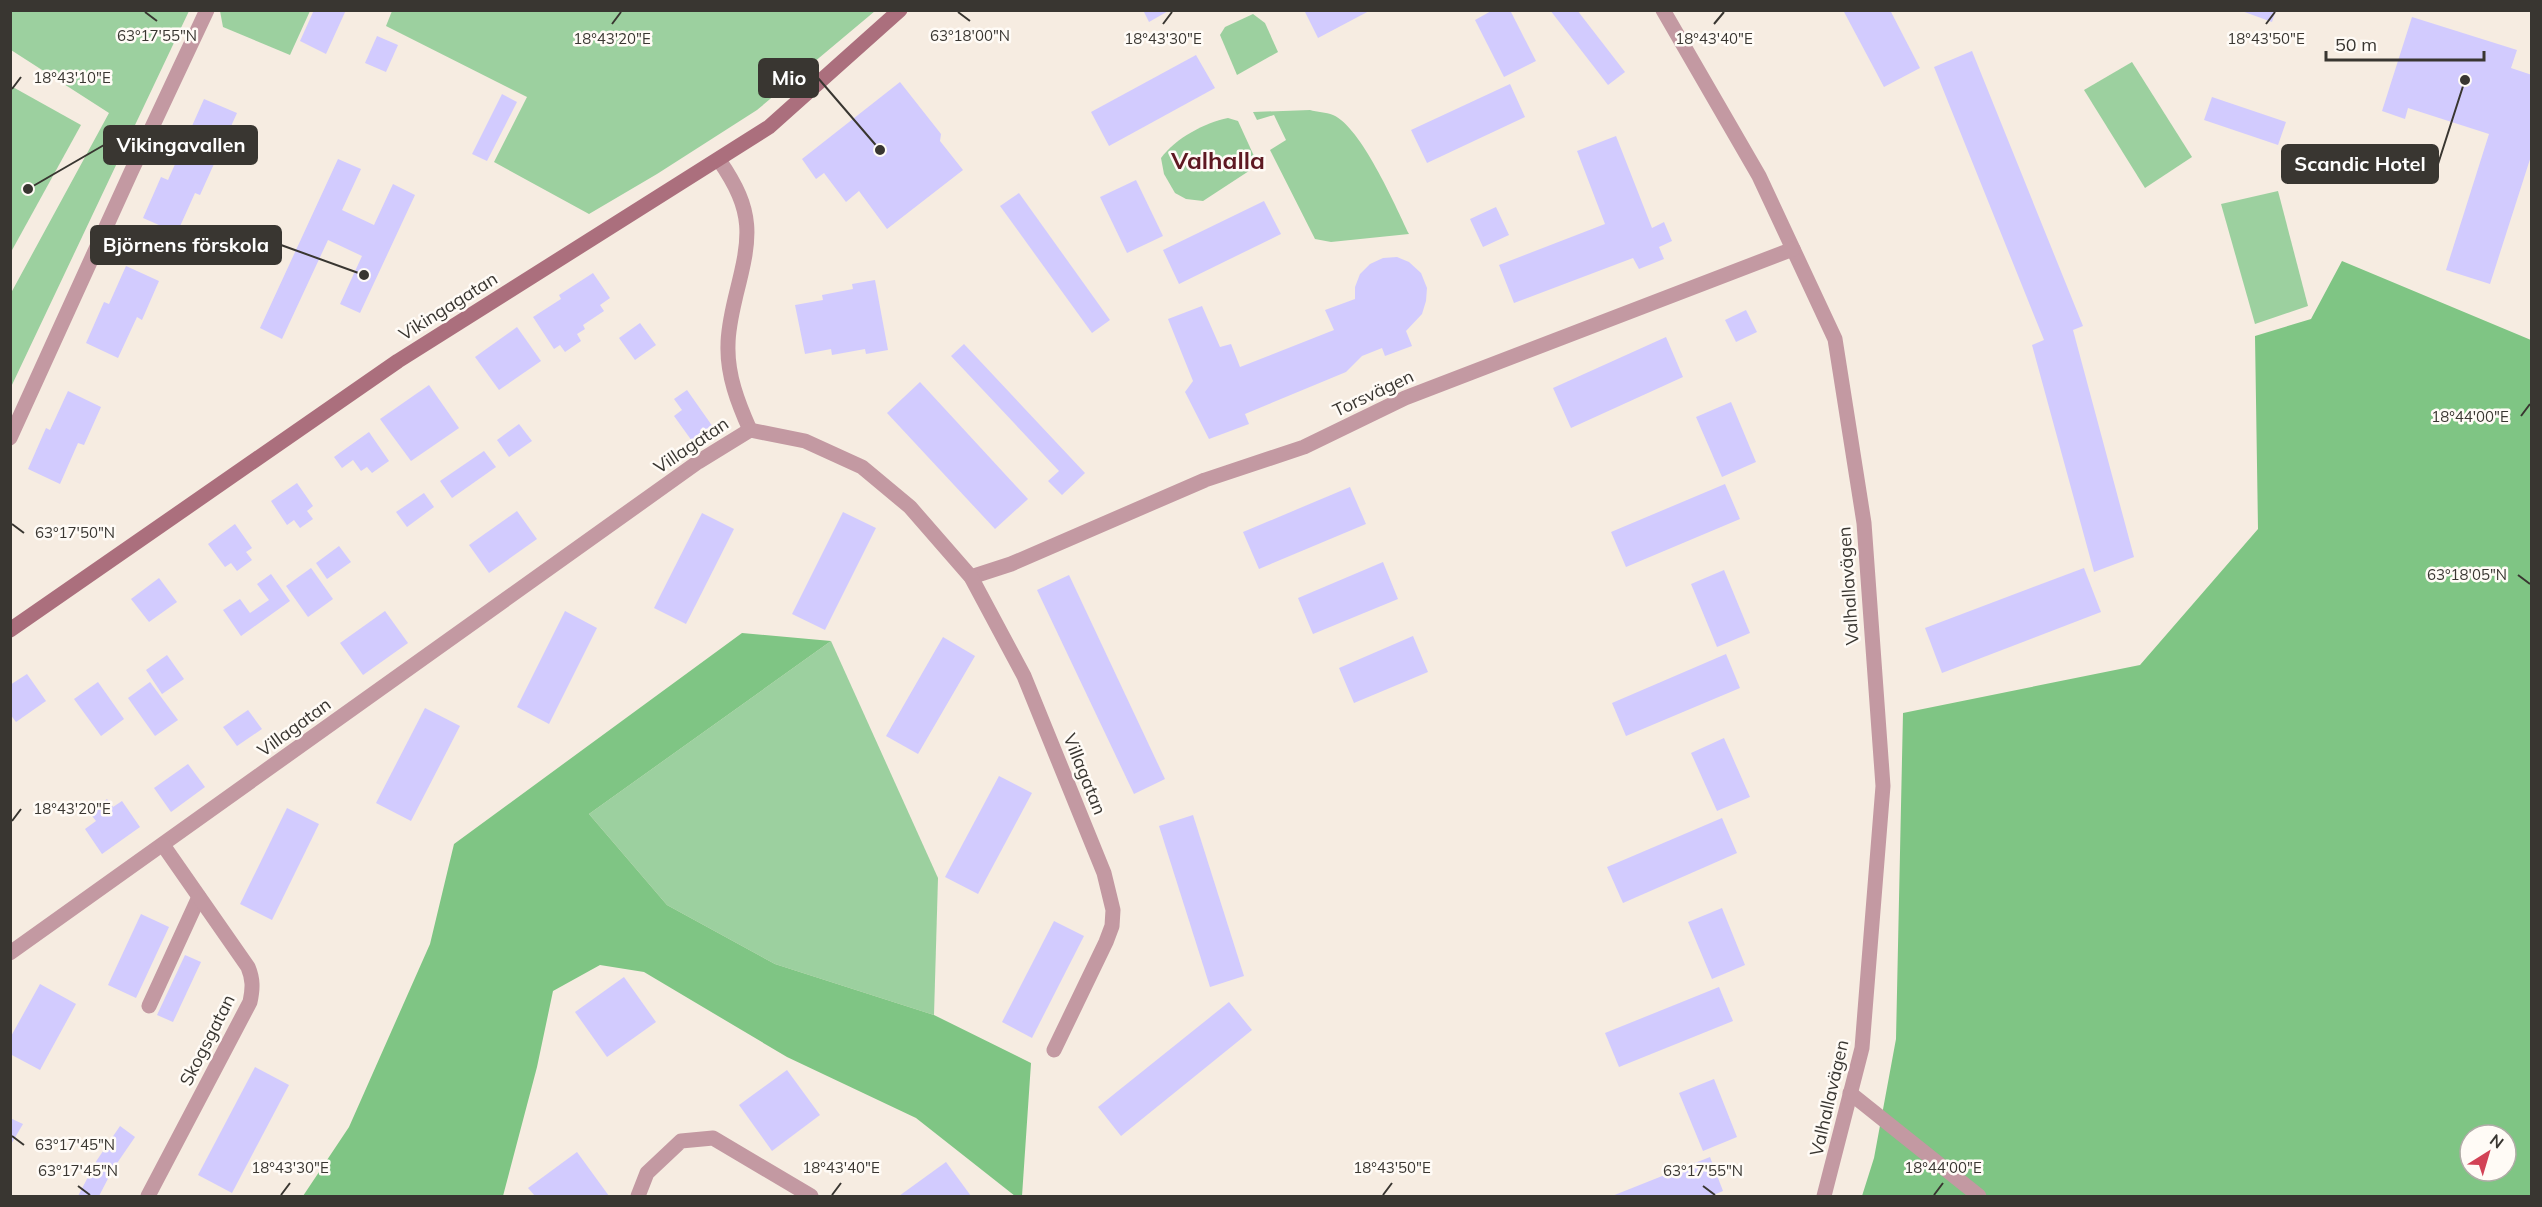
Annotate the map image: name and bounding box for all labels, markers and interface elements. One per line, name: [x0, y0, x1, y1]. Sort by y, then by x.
scale bar: [2326, 24, 2484, 62]
text: 63°17'55"N: [117, 26, 197, 45]
text: 63°18'00"N: [930, 26, 1010, 45]
text: 18°43'20"E: [573, 29, 651, 48]
text: 18°43'30"E: [1124, 29, 1202, 48]
text: 18°43'40"E: [1675, 29, 1753, 48]
text: 18°43'50"E: [2227, 29, 2305, 48]
text: 50 m: [2335, 33, 2377, 56]
callout: Mio: [759, 59, 818, 97]
text: Mio: [772, 65, 806, 90]
text: 18°43'10"E: [33, 68, 111, 87]
callout: Vikingavallen: [104, 126, 257, 164]
text: Vikingavallen: [115, 132, 246, 157]
district label: Valhalla: [1170, 145, 1265, 175]
callout: Scandic Hotel: [2282, 145, 2438, 183]
text: Scandic Hotel: [2294, 151, 2426, 176]
callout: Björnens förskola: [91, 226, 281, 264]
text: Björnens förskola: [103, 232, 269, 257]
street label: Vikingagatan: [394, 267, 502, 345]
street label: Torsvägen: [1329, 364, 1417, 422]
text: 18°44'00"E: [2431, 407, 2509, 426]
street label: Villagatan: [649, 412, 733, 478]
text: 63°17'50"N: [35, 523, 115, 542]
street label: Valhallavägen: [1832, 526, 1864, 646]
text: 63°18'05"N: [2427, 565, 2507, 584]
street label: Villagatan: [253, 693, 335, 761]
street label: Villagatan: [1058, 730, 1112, 818]
text: 18°43'20"E: [33, 799, 111, 818]
street label: Skogsgatan: [174, 990, 240, 1090]
street label: Valhallavägen: [1804, 1038, 1854, 1158]
north arrow: [2458, 1123, 2518, 1183]
text: N: [2486, 1129, 2508, 1153]
text: 63°17'45"N: [35, 1135, 115, 1154]
text: 18°43'30"E: [251, 1158, 329, 1177]
text: 18°43'40"E: [802, 1158, 880, 1177]
text: 18°43'50"E: [1353, 1158, 1431, 1177]
text: 18°44'00"E: [1904, 1158, 1982, 1177]
text: 63°17'45"N: [38, 1161, 118, 1180]
text: 63°17'55"N: [1663, 1161, 1743, 1180]

